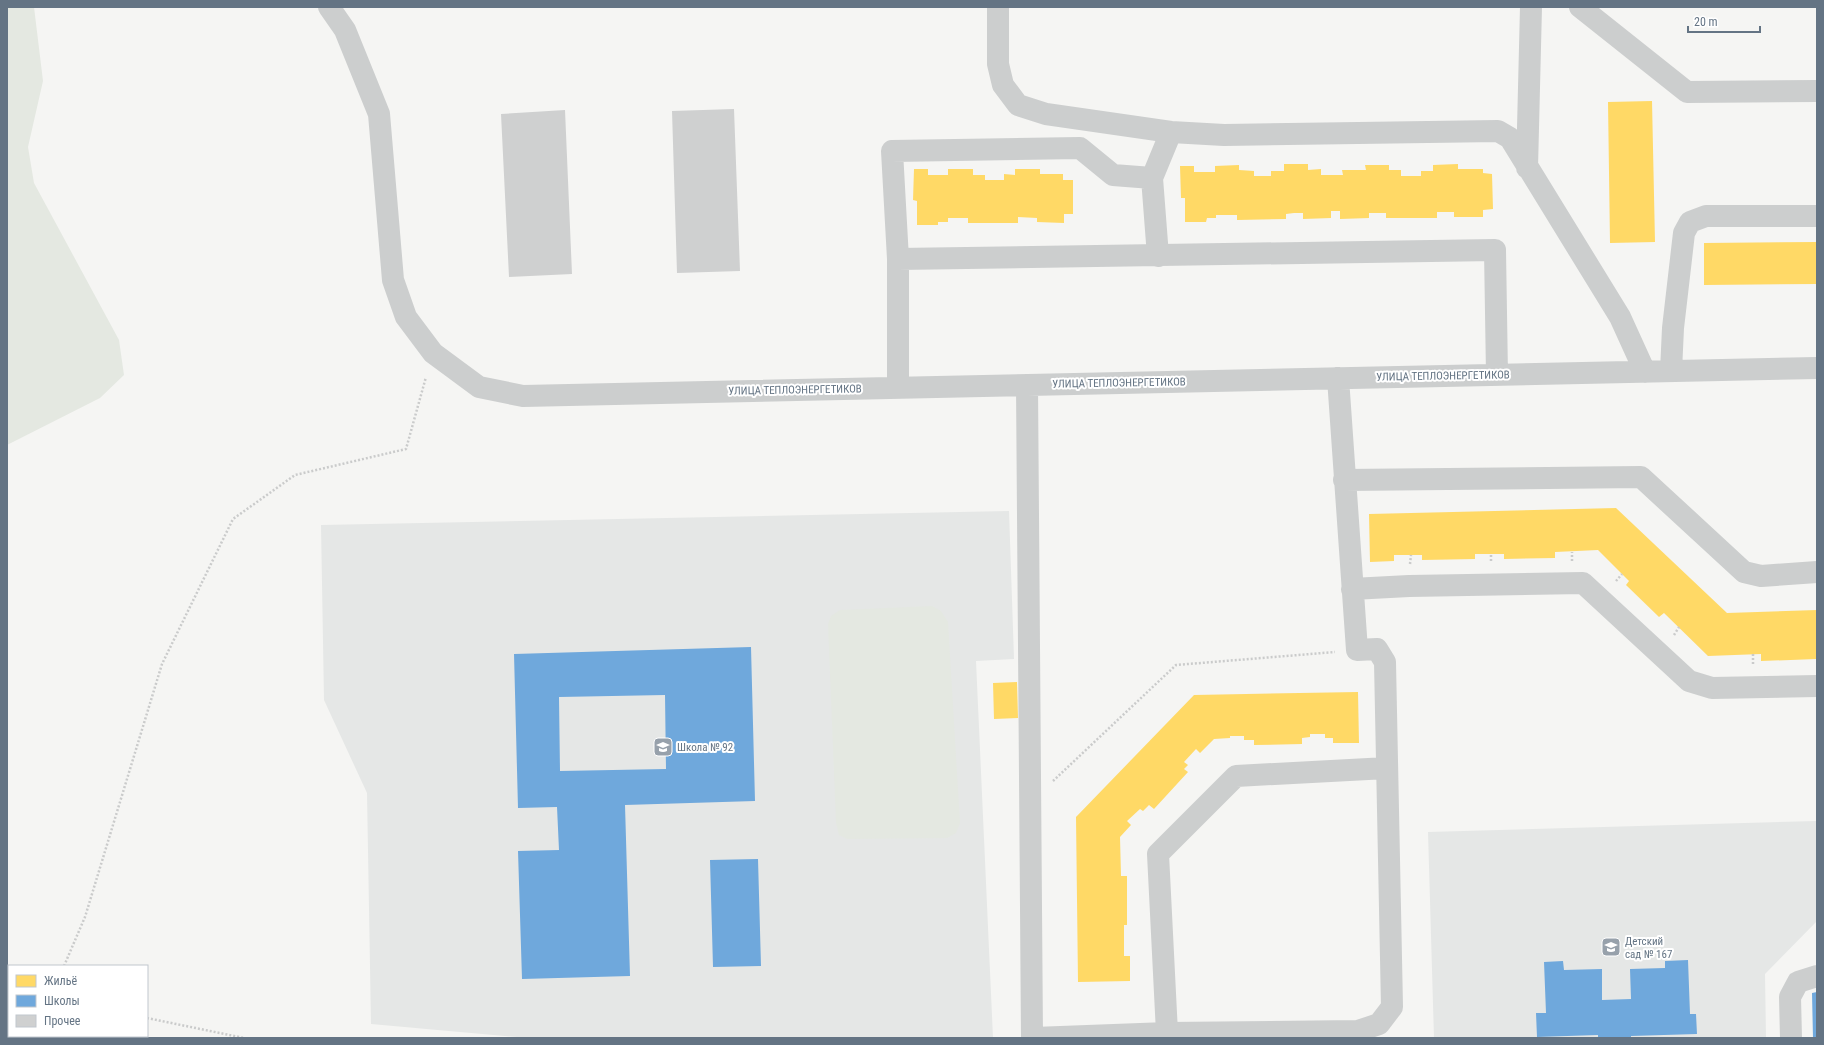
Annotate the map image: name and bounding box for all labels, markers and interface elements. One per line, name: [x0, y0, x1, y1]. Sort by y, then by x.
scale bar: [1688, 8, 1760, 34]
text: 20 m: [1694, 15, 1718, 29]
street label: УЛИЦА ТЕПЛОЭНЕРГЕТИКОВ: [1376, 368, 1510, 384]
street label: УЛИЦА ТЕПЛОЭНЕРГЕТИКОВ: [1052, 375, 1186, 391]
street label: УЛИЦА ТЕПЛОЭНЕРГЕТИКОВ: [728, 382, 862, 398]
school or university icon: Школа № 92: [652, 736, 674, 758]
place label: Школа № 92: [677, 741, 733, 754]
place label: Детский сад № 167: [1625, 935, 1672, 961]
school or university icon: Детский сад № 167: [1600, 936, 1622, 958]
legend: [8, 965, 148, 1037]
text: Жильё: [44, 974, 77, 988]
text: Школы: [44, 994, 80, 1008]
text: Прочее: [44, 1014, 81, 1028]

